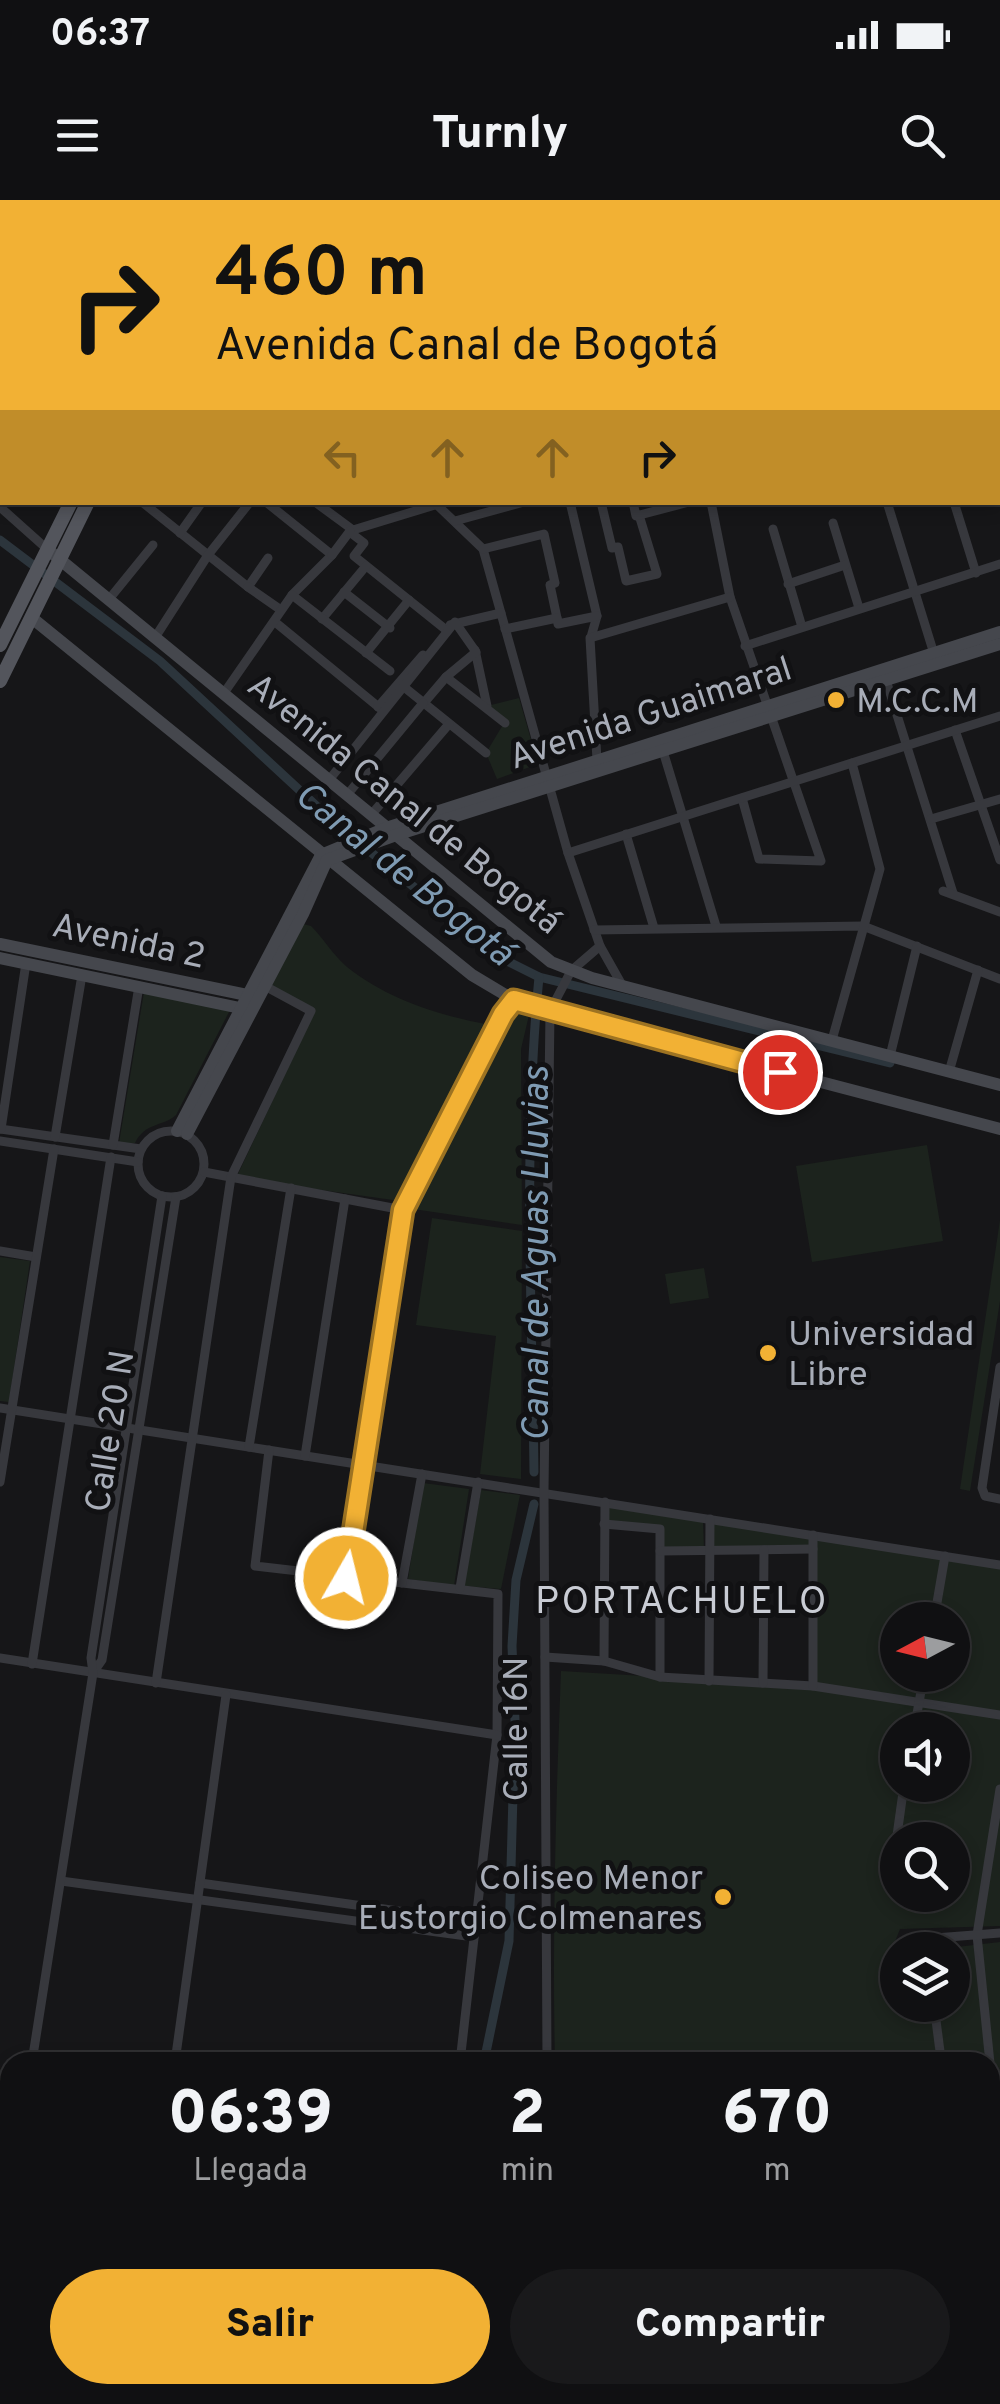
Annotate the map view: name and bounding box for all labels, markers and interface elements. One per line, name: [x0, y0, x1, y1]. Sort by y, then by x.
text: 06:37: [50, 11, 150, 60]
text: Turnly: [432, 107, 568, 164]
icon: menu: [50, 108, 105, 163]
icon: search: [895, 108, 950, 163]
text: 460 m: [215, 232, 428, 321]
icon: right: [50, 240, 180, 370]
text: Avenida Canal de Bogotá: [215, 319, 718, 376]
icon: left: [315, 430, 370, 485]
icon: ahead: [420, 430, 475, 485]
icon: ahead: [525, 430, 580, 485]
icon: right: [630, 430, 685, 485]
street label: Avenida Guaimaral: [504, 648, 798, 781]
street label: Avenida Canal de Bogotá: [240, 663, 570, 943]
place label: M.C.C.M: [856, 681, 979, 725]
marker: M.C.C.M: [825, 689, 847, 711]
water label: Canal de Bogotá: [286, 771, 524, 975]
street label: Avenida 2: [48, 905, 209, 981]
pin: [738, 1030, 823, 1115]
icon: arrive: [753, 1045, 808, 1100]
water label: Canal de Aguas Lluvias: [514, 1065, 563, 1442]
place label: Universidad Libre: [788, 1314, 974, 1398]
marker: Universidad Libre: [757, 1342, 779, 1364]
street label: Calle 20 N: [77, 1347, 146, 1516]
position arrow: [294, 1526, 398, 1630]
district label: PORTACHUELO: [535, 1579, 829, 1628]
north arrow: [880, 1602, 970, 1692]
map controls: [880, 1602, 970, 2022]
street label: Calle 16N: [496, 1656, 540, 1802]
button: sound: [880, 1712, 970, 1802]
button: search: [880, 1822, 970, 1912]
place label: Coliseo Menor Eustorgio Colmenares: [358, 1858, 703, 1942]
marker: Coliseo Menor Eustorgio Colmenares: [712, 1886, 734, 1908]
button: layers: [880, 1932, 970, 2022]
text: 06:39: [168, 2079, 333, 2155]
text: 2: [509, 2079, 546, 2155]
text: 670: [722, 2079, 832, 2155]
text: Llegada: [193, 2152, 308, 2192]
text: min: [501, 2152, 554, 2192]
text: m: [763, 2152, 791, 2192]
button: Salir: [50, 2269, 490, 2384]
button: Compartir: [510, 2269, 950, 2384]

